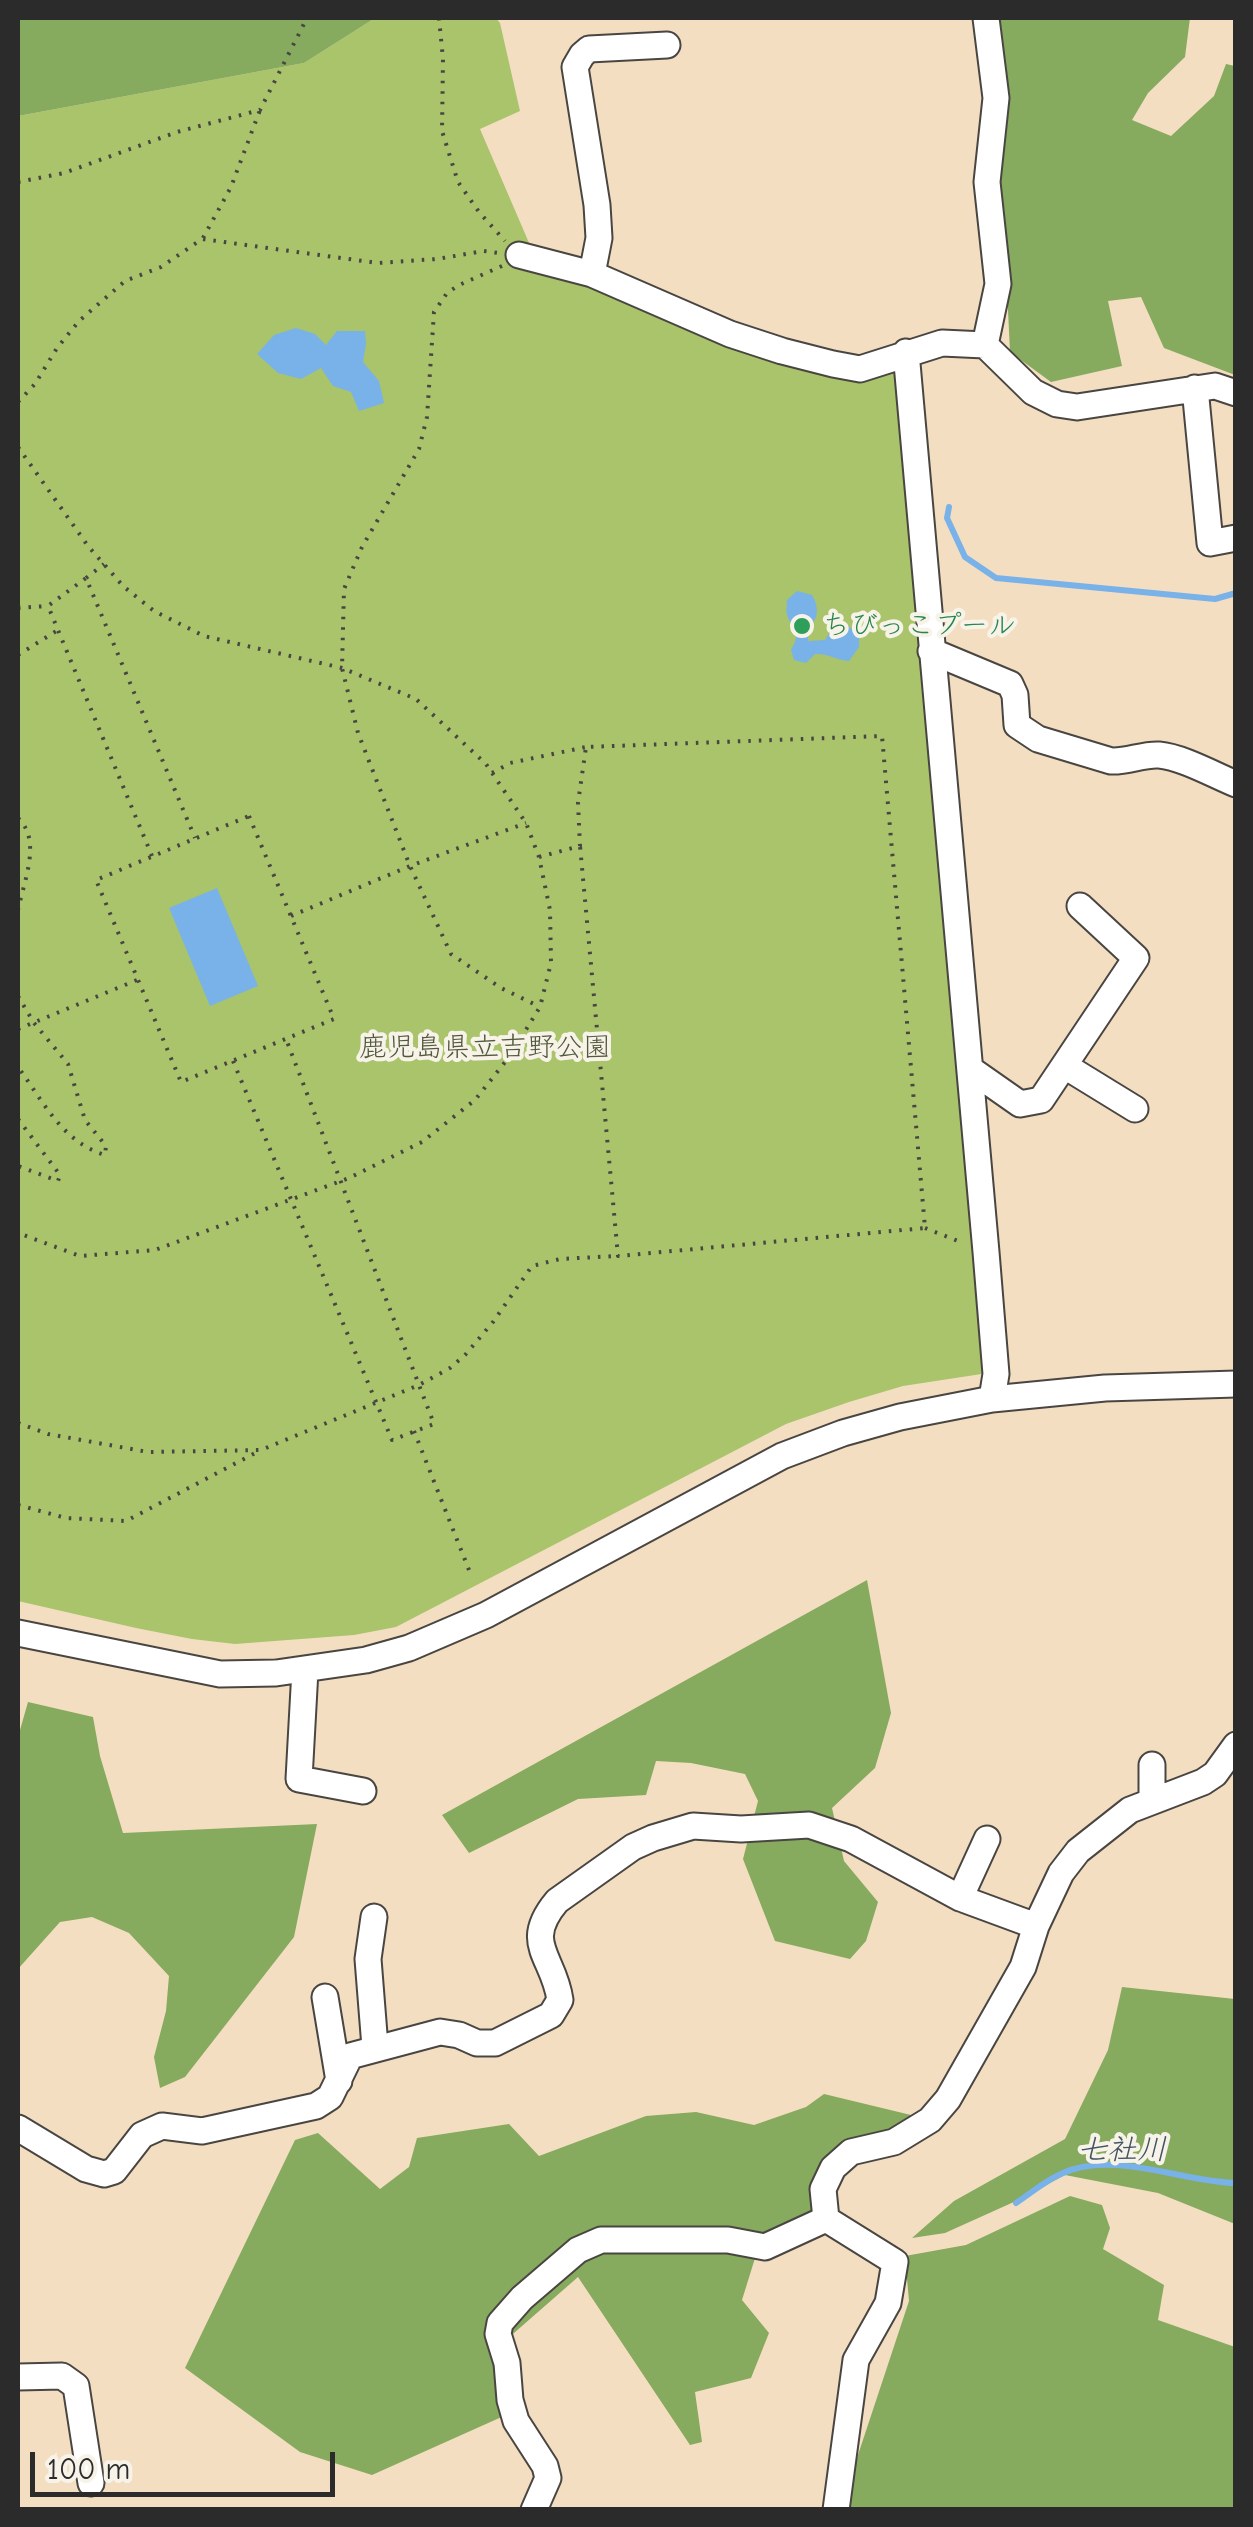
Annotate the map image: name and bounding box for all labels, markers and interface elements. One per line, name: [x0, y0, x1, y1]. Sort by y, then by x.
place label: ちびっこプール: [822, 609, 1016, 643]
marker: ちびっこプール: [791, 615, 813, 637]
park label: 鹿児島県立吉野公園: [359, 1031, 611, 1065]
water label: 七社川: [1077, 2133, 1167, 2169]
scale bar: [35, 2432, 340, 2494]
text: 100 m: [47, 2452, 130, 2487]

